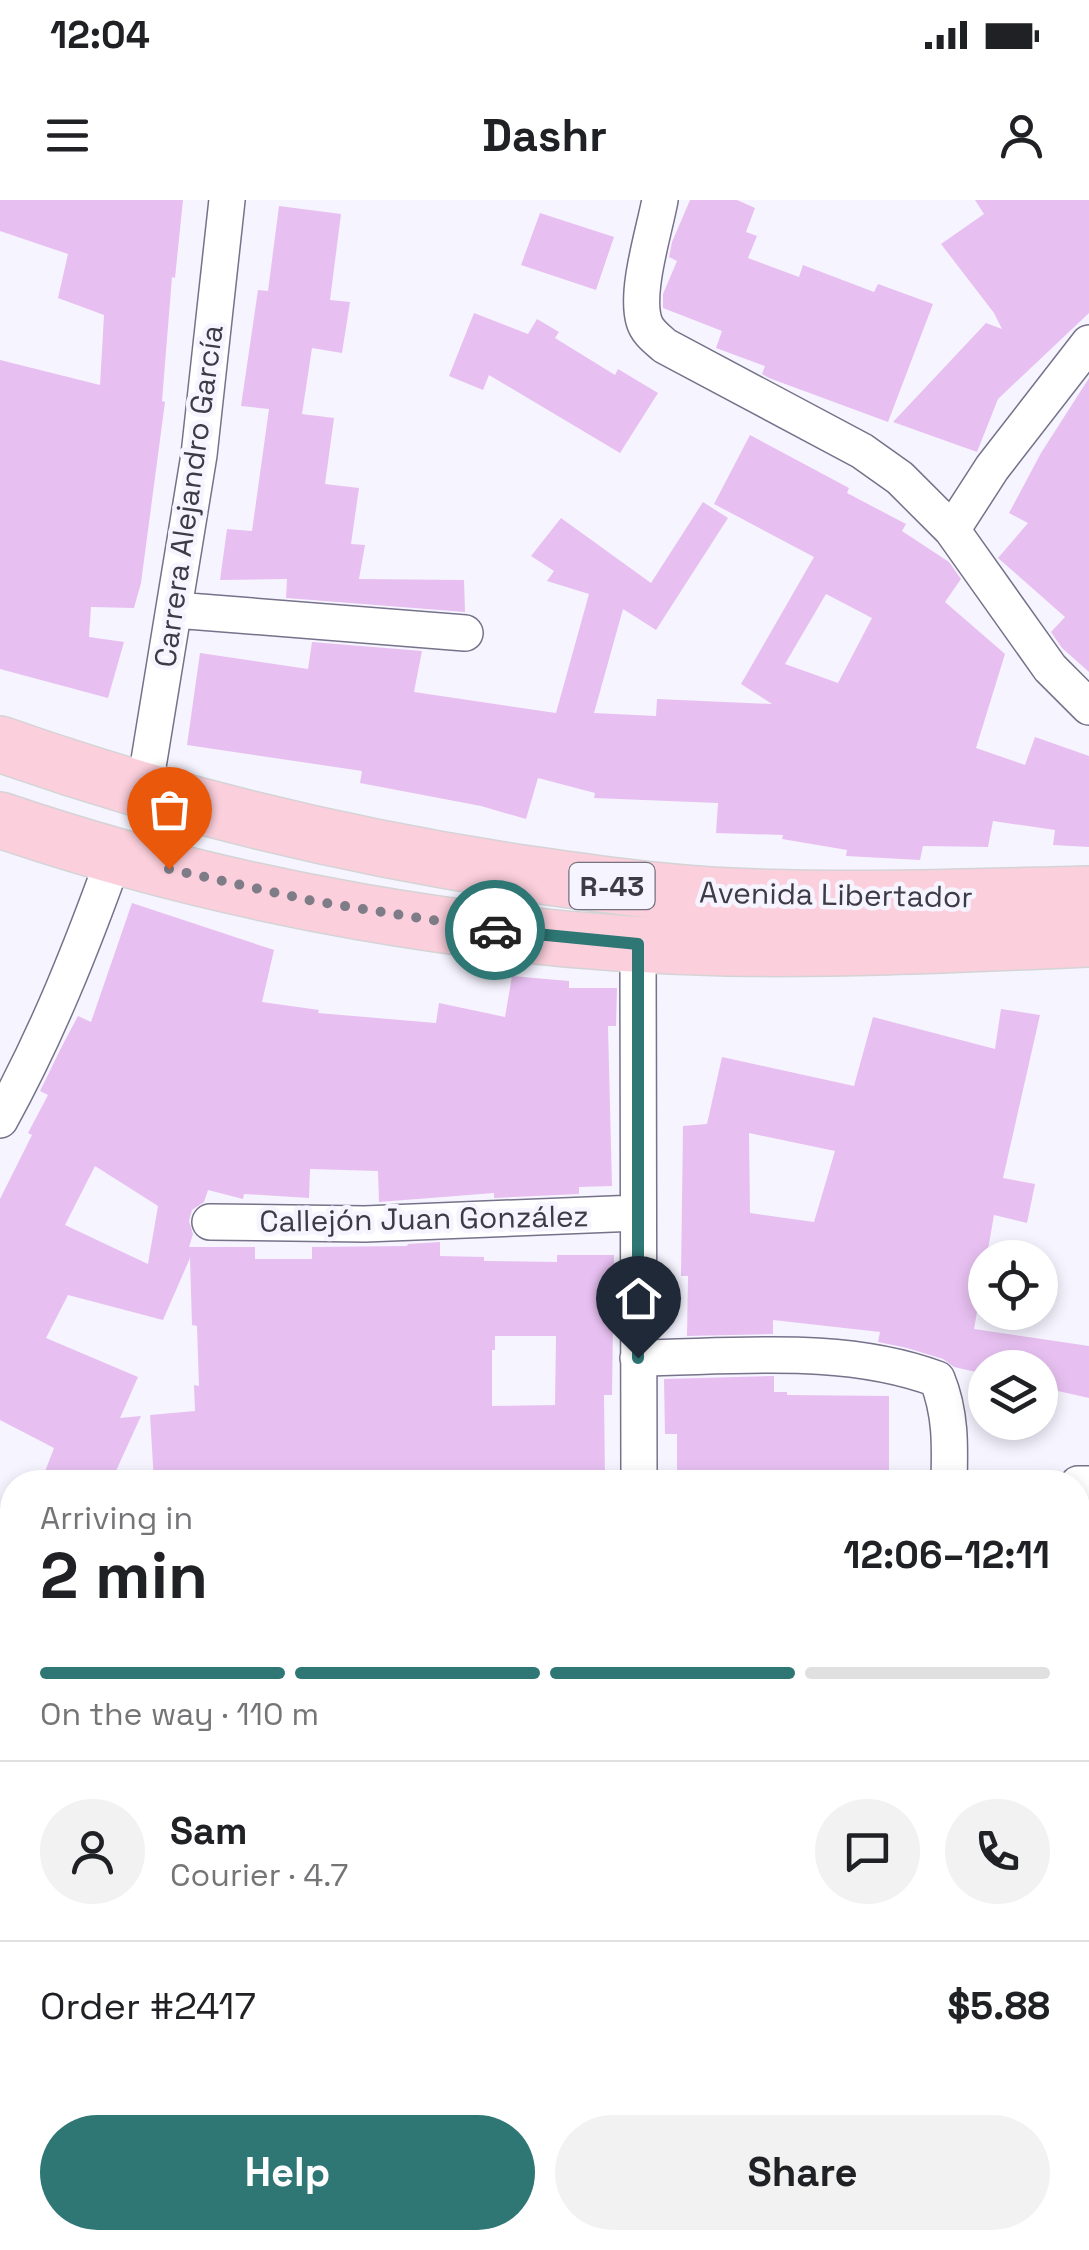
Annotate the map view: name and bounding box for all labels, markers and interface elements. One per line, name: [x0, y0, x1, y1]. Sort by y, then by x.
text: 12:04: [50, 11, 150, 59]
text: Dashr: [482, 107, 607, 164]
icon: menu: [40, 108, 95, 163]
icon: person: [994, 108, 1049, 163]
street label: Carrera Alejandro García: [145, 322, 232, 670]
pin: [127, 767, 212, 870]
icon: bag: [142, 782, 197, 837]
road number: R-43: [570, 863, 654, 909]
street label: Avenida Libertador: [699, 873, 973, 916]
courier: [445, 880, 545, 980]
icon: car: [468, 903, 523, 958]
street label: Callejón Juan González: [259, 1196, 589, 1241]
map controls: [968, 1240, 1058, 1440]
button: locate: [968, 1240, 1058, 1330]
pin: [596, 1256, 681, 1359]
icon: home: [611, 1271, 666, 1326]
button: layers: [968, 1350, 1058, 1440]
text: Arriving in: [40, 1498, 193, 1538]
text: 12:06–12:11: [843, 1531, 1050, 1579]
text: 2 min: [40, 1534, 208, 1617]
text: On the way · 110 m: [40, 1694, 319, 1734]
button: person: [40, 1799, 145, 1904]
button: chat: [815, 1799, 920, 1904]
button: phone: [945, 1799, 1050, 1904]
text: Sam: [170, 1807, 247, 1855]
text: Courier · 4.7: [170, 1855, 348, 1895]
text: Order #2417: [40, 1982, 256, 2030]
text: $5.88: [947, 1982, 1050, 2030]
button: Help: [40, 2115, 535, 2230]
button: Share: [555, 2115, 1050, 2230]

